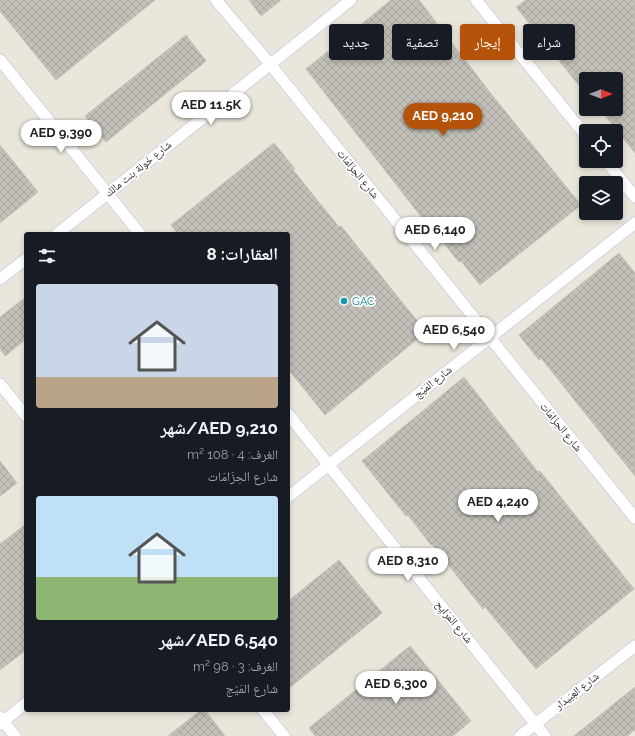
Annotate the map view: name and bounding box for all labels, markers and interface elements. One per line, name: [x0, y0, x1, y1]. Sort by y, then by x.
chip: جديد: [329, 24, 384, 60]
chip: تصفية: [392, 24, 452, 60]
chip: إيجار: [460, 24, 515, 60]
chip: شراء: [523, 24, 575, 60]
north arrow: [579, 72, 623, 116]
map controls: [579, 72, 623, 220]
pin: AED 11.5K: [165, 92, 257, 126]
text: AED 11.5K: [181, 97, 241, 112]
pin: AED 9,210: [397, 103, 489, 137]
text: AED 9,210: [412, 108, 474, 123]
pin: AED 9,390: [15, 120, 107, 154]
button: locate: [579, 124, 623, 168]
text: AED 9,390: [30, 125, 92, 140]
street label: شارع خَولة بنت مالك: [102, 138, 174, 200]
street label: شارع الحِزَامَات: [334, 147, 382, 201]
button: layers: [579, 176, 623, 220]
pin: AED 6,140: [389, 217, 481, 251]
text: AED 6,140: [404, 222, 466, 237]
text: العقارات: 8: [206, 244, 278, 264]
icon: filters: [36, 245, 58, 267]
place label: GAC: [352, 295, 375, 308]
marker: GAC: [339, 296, 349, 306]
icon: home: [121, 310, 193, 382]
pin: AED 6,540: [408, 317, 500, 351]
text: AED 6,540: [423, 322, 485, 337]
street label: شارع المَيْج: [411, 363, 455, 401]
street label: شارع الحِزَامَات: [537, 400, 585, 454]
text: AED 9,210/شهر: [160, 418, 278, 438]
text: الغرف: 4 · 108 m²: [187, 447, 278, 462]
text: شارع الحِزَامَات: [208, 469, 278, 484]
pin: AED 4,240: [452, 489, 544, 523]
text: AED 4,240: [467, 494, 529, 509]
icon: home: [121, 522, 193, 594]
pin: AED 8,310: [362, 548, 454, 582]
text: AED 8,310: [377, 553, 439, 568]
street label: شارع المَرَايِح: [432, 598, 475, 647]
text: AED 6,540/شهر: [159, 630, 278, 650]
text: الغرف: 3 · 98 m²: [193, 659, 278, 674]
street label: شارع العِبَيدَار: [552, 670, 602, 713]
pin: AED 6,300: [350, 671, 442, 705]
text: AED 6,300: [364, 676, 428, 691]
text: شارع المَيْج: [225, 681, 278, 696]

